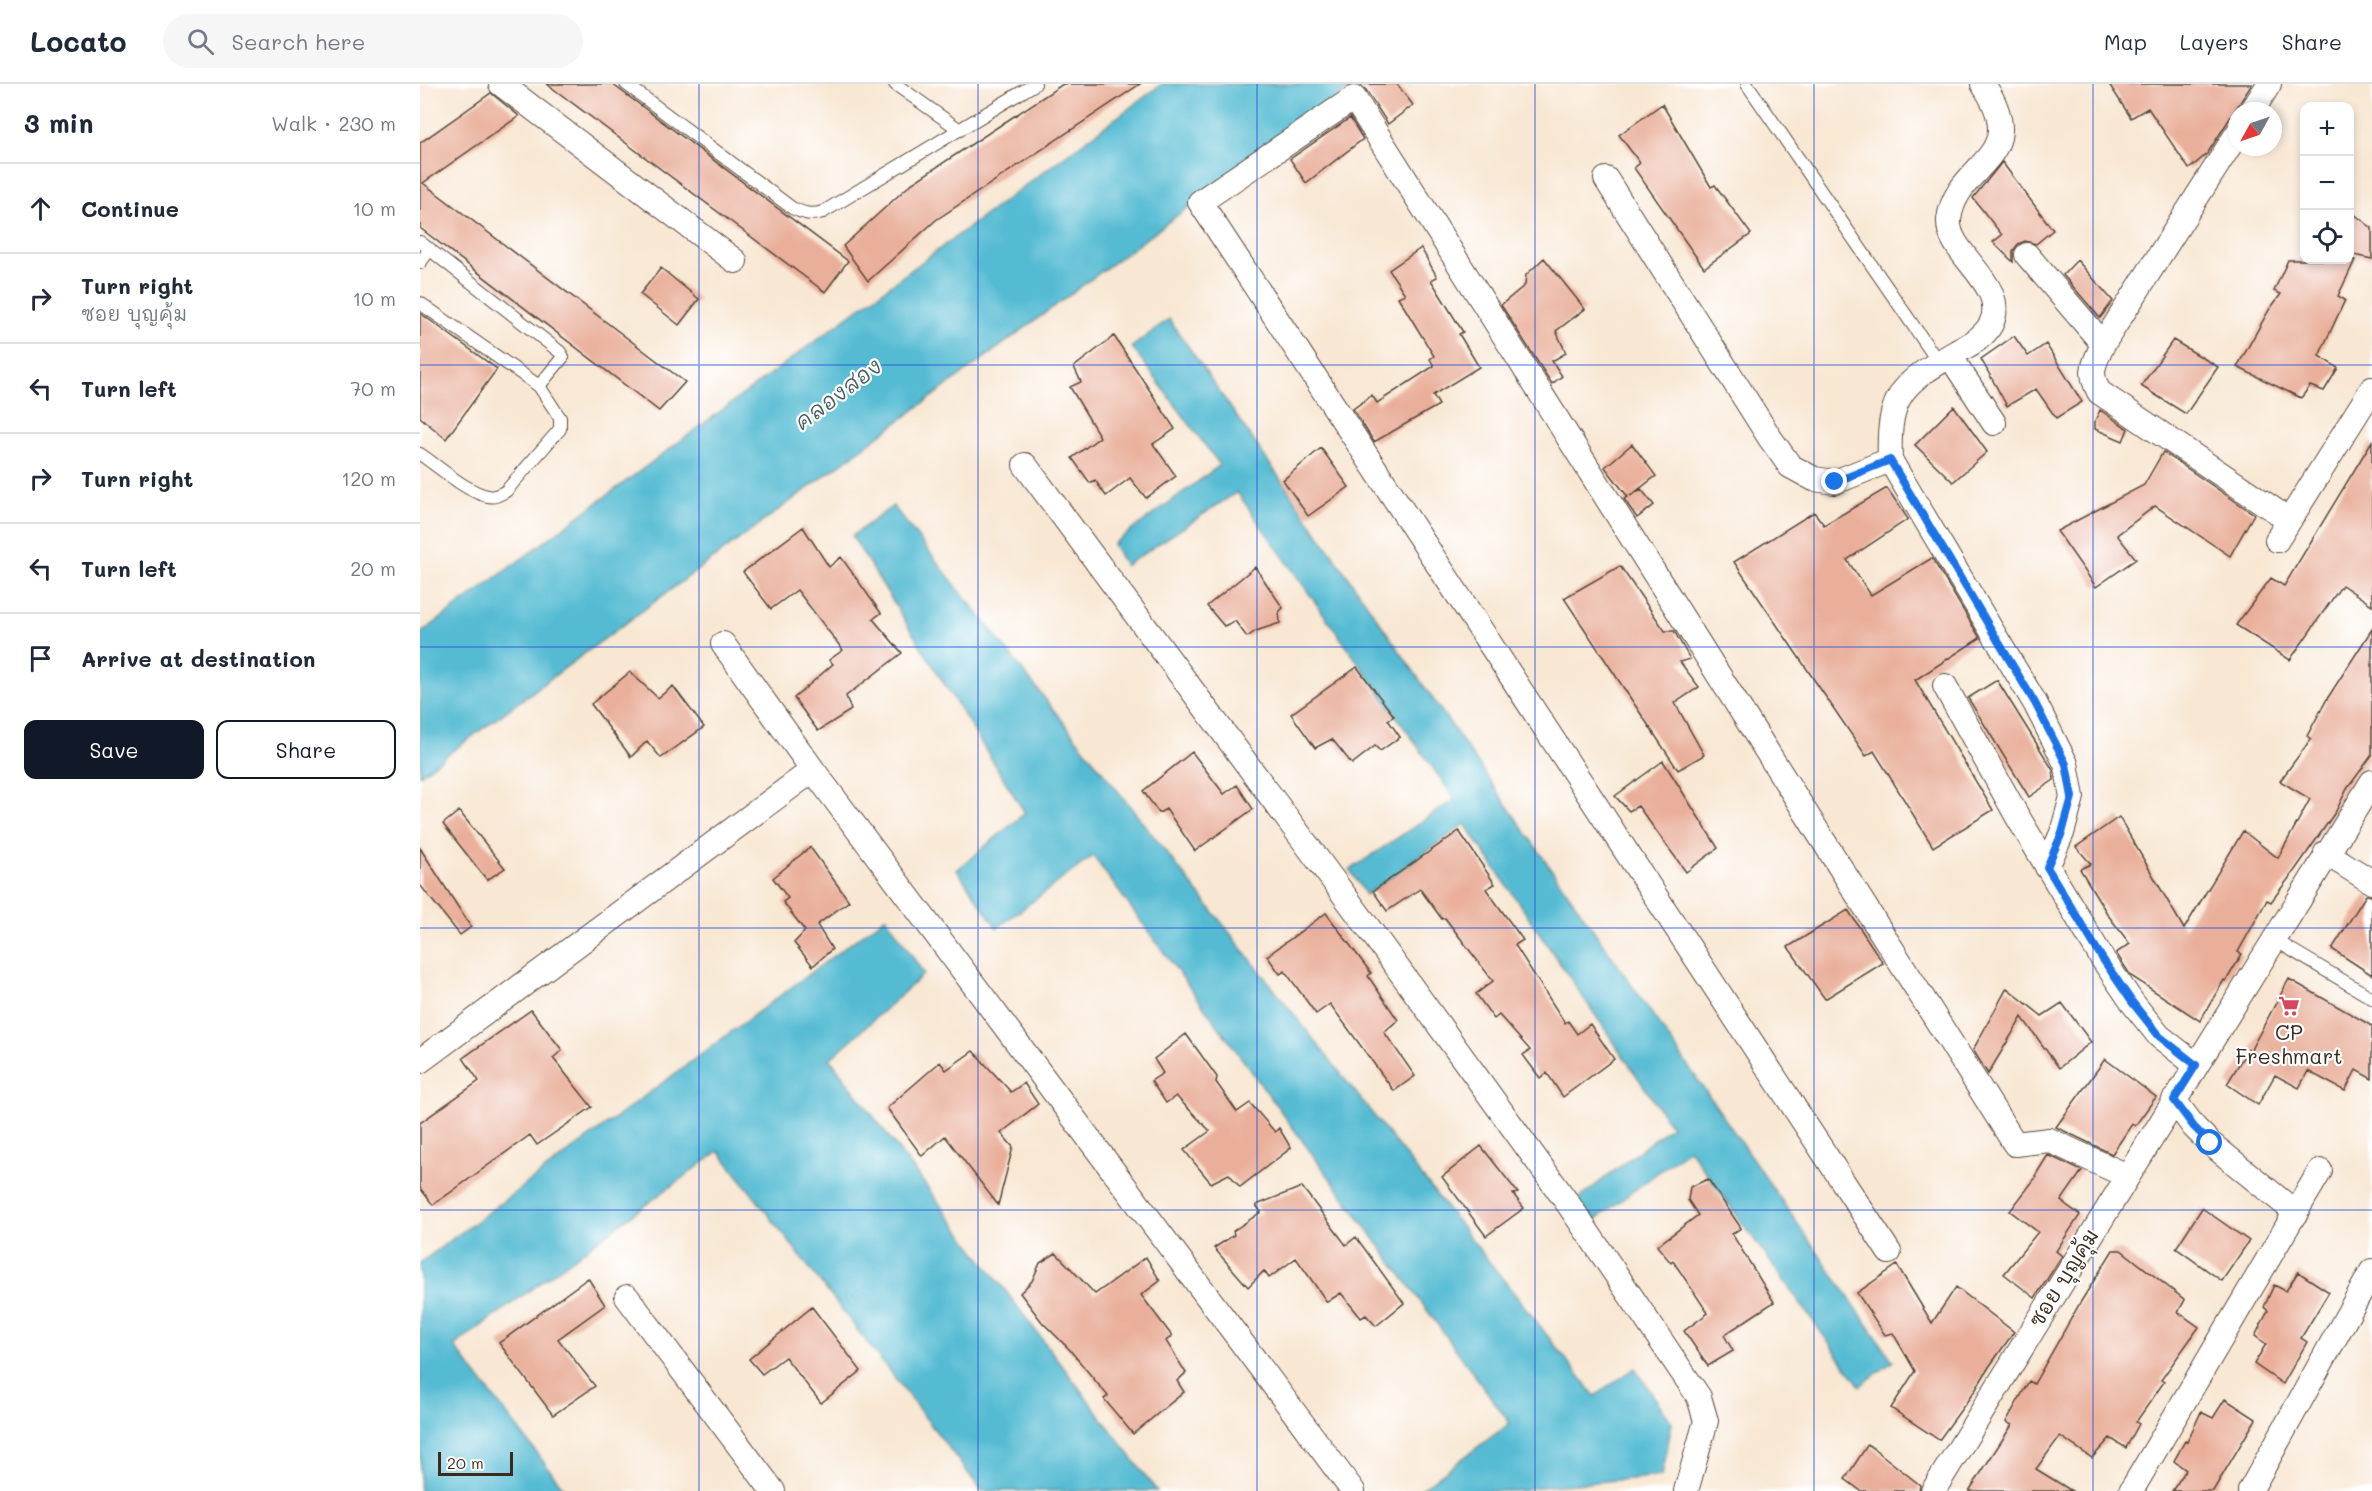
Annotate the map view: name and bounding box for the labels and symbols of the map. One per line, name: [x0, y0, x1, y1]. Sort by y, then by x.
north arrow: [2228, 102, 2282, 156]
water label: คลองสอง: [788, 351, 887, 436]
route end: [1821, 468, 1847, 494]
supermarket icon: CP Freshmart: [2277, 994, 2301, 1018]
place label: CP Freshmart: [2236, 1018, 2342, 1069]
route start: [2196, 1129, 2222, 1155]
street label: ซอย บุญคุ้ม: [2022, 1223, 2107, 1334]
scale bar: [438, 1449, 513, 1476]

